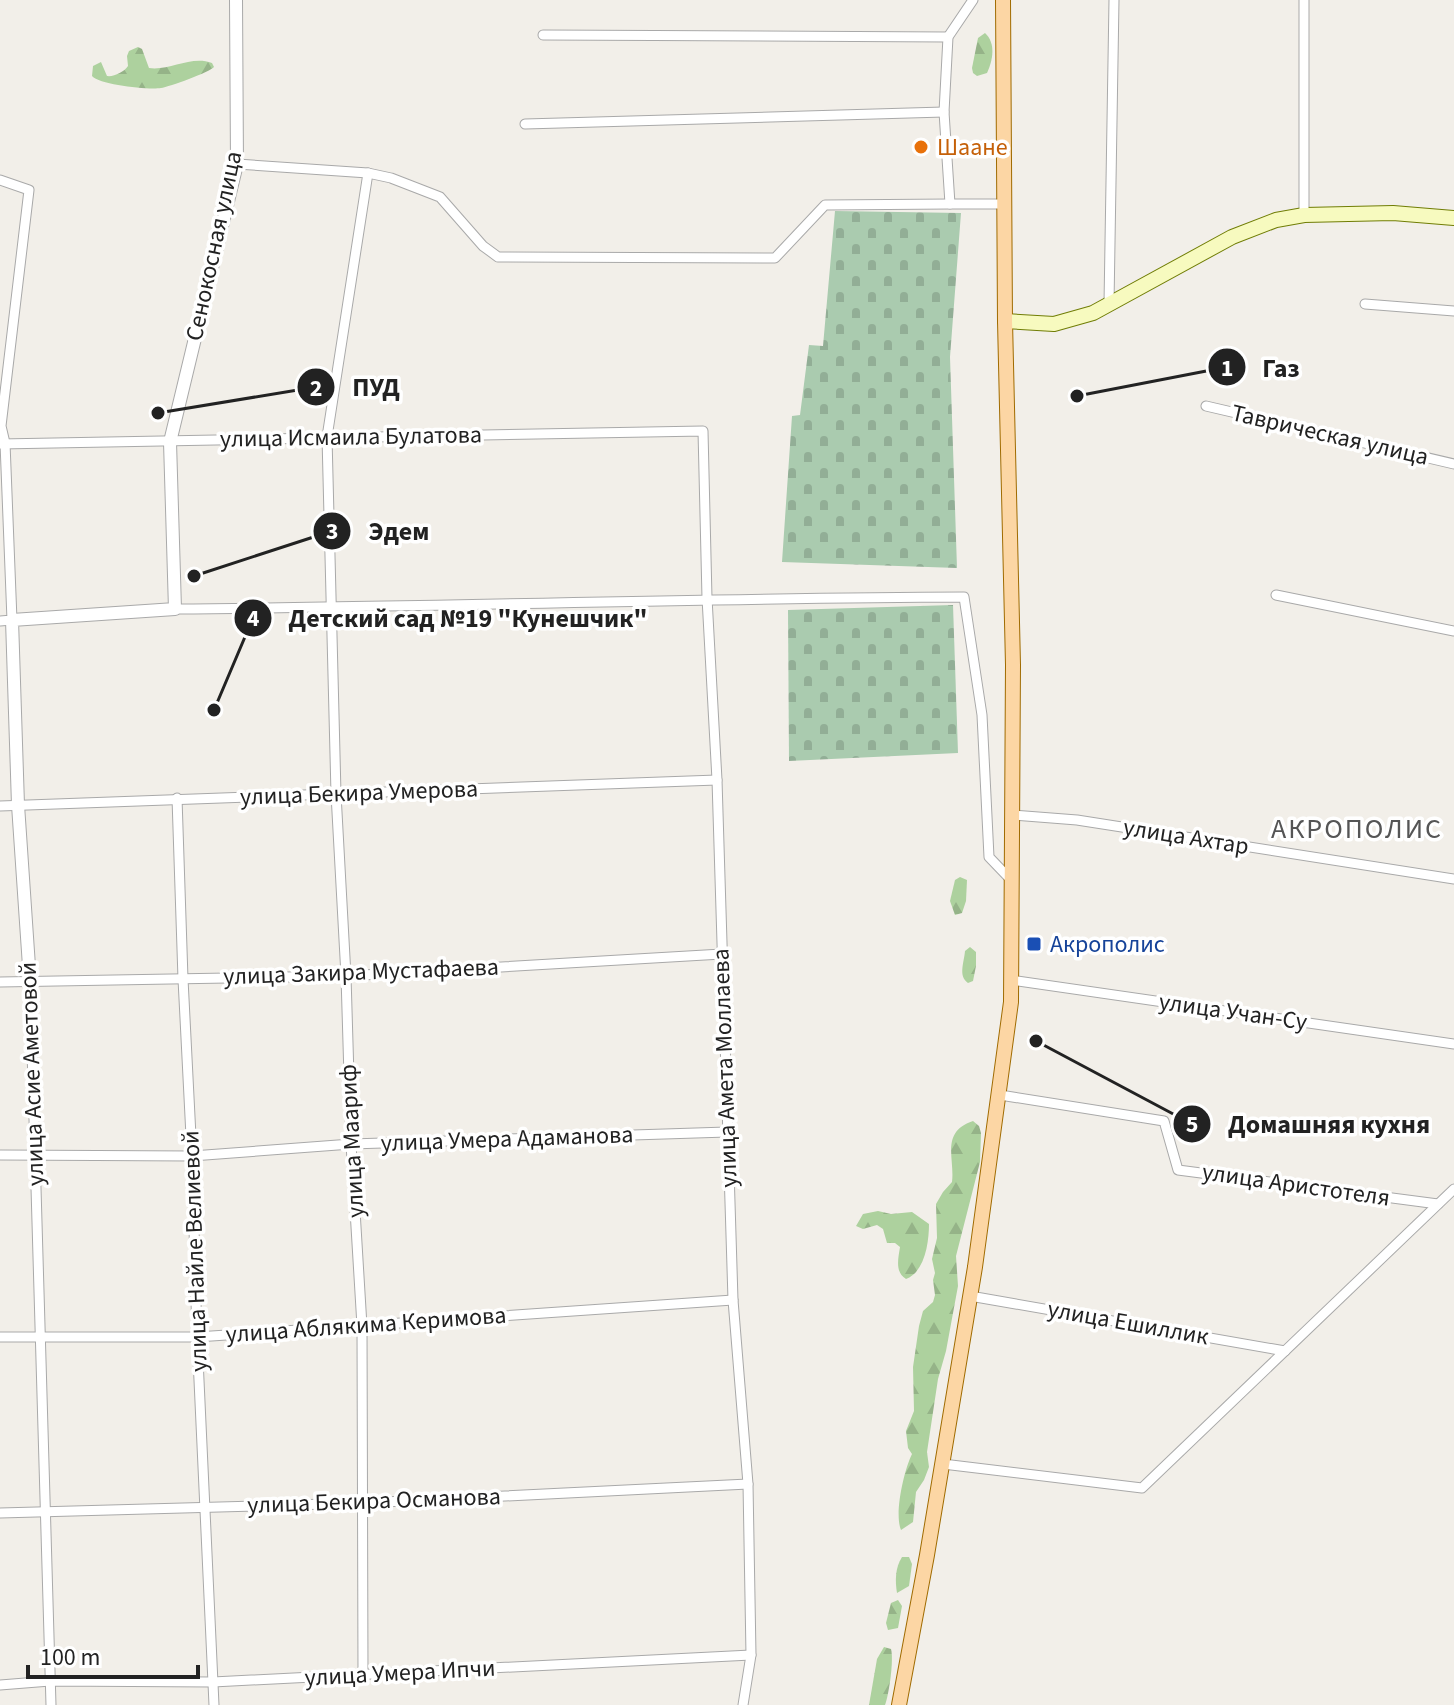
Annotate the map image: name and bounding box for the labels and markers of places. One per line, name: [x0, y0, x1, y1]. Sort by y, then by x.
place label: Шаане: [937, 130, 1008, 165]
marker: Шаане: [912, 138, 930, 156]
callout: Газ: [1207, 342, 1316, 392]
callout: ПУД: [296, 362, 416, 412]
callout: Эдем: [312, 506, 445, 556]
callout: Детский сад №19 "Кунешчик": [233, 593, 664, 643]
place label: Акрополис: [1050, 927, 1165, 962]
marker: Акрополис: [1025, 935, 1043, 953]
callout: Домашняя кухня: [1172, 1099, 1446, 1149]

